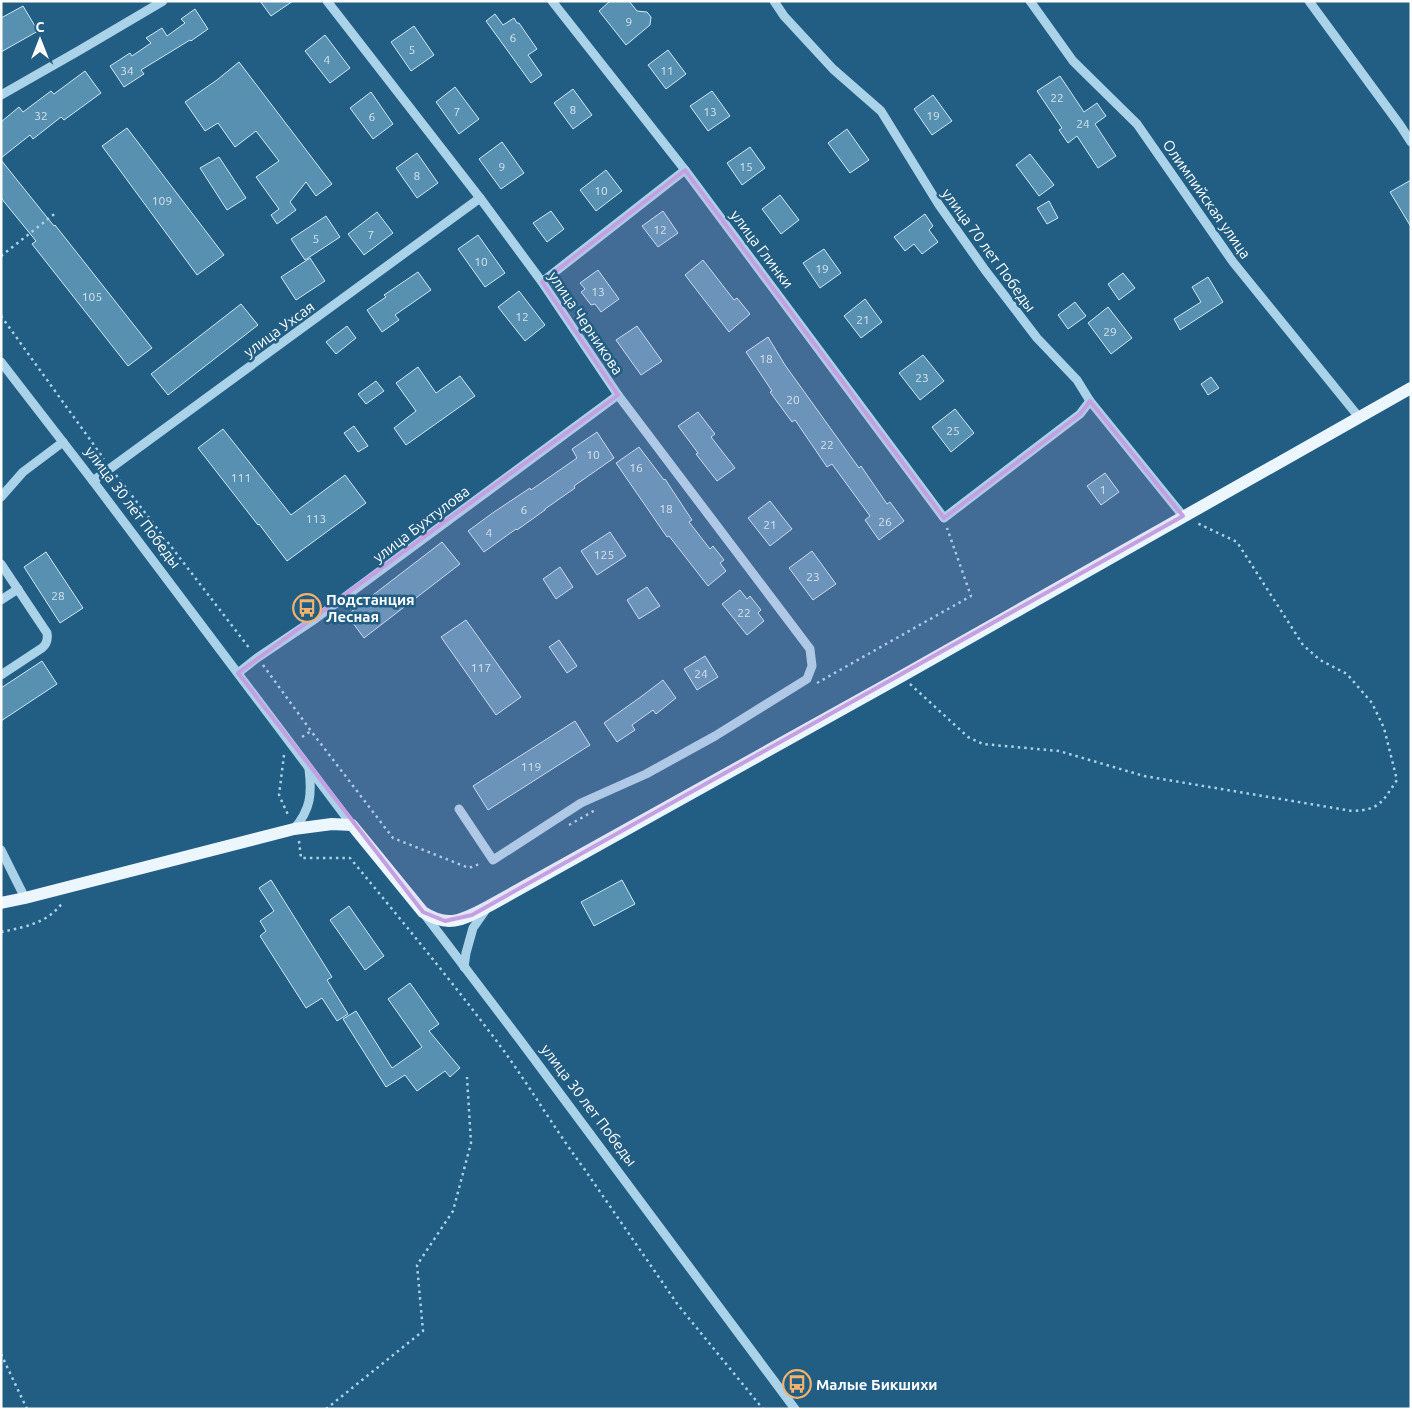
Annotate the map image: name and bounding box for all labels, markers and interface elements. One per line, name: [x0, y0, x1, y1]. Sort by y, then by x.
north arrow: [15, 15, 65, 65]
house number: 9: [626, 15, 632, 28]
text: С: [36, 19, 45, 35]
house number: 6: [510, 31, 517, 44]
house number: 5: [409, 43, 415, 56]
house number: 4: [324, 53, 331, 66]
house number: 34: [120, 64, 134, 77]
house number: 11: [660, 64, 674, 77]
house number: 22: [1050, 91, 1064, 104]
house number: 8: [570, 103, 577, 116]
house number: 7: [454, 105, 460, 118]
house number: 13: [703, 105, 717, 118]
house number: 32: [34, 109, 48, 122]
house number: 19: [926, 109, 940, 122]
house number: 6: [369, 110, 376, 123]
house number: 24: [1076, 117, 1090, 130]
street label: Олимпийская улица: [1160, 136, 1254, 262]
house number: 9: [499, 160, 505, 173]
house number: 15: [739, 160, 753, 173]
house number: 8: [414, 169, 421, 182]
house number: 10: [594, 184, 608, 197]
street label: улица 70 лет Победы: [939, 185, 1039, 315]
house number: 109: [152, 194, 172, 207]
street label: улица Глинки: [727, 207, 797, 291]
house number: 12: [653, 223, 667, 236]
house number: 7: [368, 228, 374, 241]
house number: 5: [313, 232, 319, 245]
house number: 10: [474, 255, 488, 268]
house number: 19: [815, 262, 829, 275]
street label: улица Черникова: [545, 268, 627, 378]
house number: 13: [591, 285, 605, 298]
house number: 105: [82, 290, 102, 303]
street label: улица Ухсая: [240, 298, 318, 360]
house number: 12: [515, 310, 529, 323]
house number: 21: [856, 313, 870, 326]
house number: 29: [1103, 325, 1117, 338]
house number: 18: [759, 352, 773, 365]
house number: 23: [915, 371, 929, 384]
house number: 20: [786, 393, 800, 406]
house number: 25: [946, 424, 960, 437]
house number: 22: [820, 438, 834, 451]
street label: улица 30 лет Победы: [82, 443, 184, 571]
house number: 10: [586, 448, 600, 461]
house number: 16: [629, 461, 643, 474]
house number: 111: [231, 471, 251, 484]
street label: улица Бухтулова: [369, 482, 473, 566]
house number: 1: [1100, 483, 1106, 496]
house number: 18: [659, 502, 673, 515]
house number: 6: [521, 503, 528, 516]
house number: 113: [306, 512, 326, 525]
house number: 26: [878, 515, 892, 528]
house number: 21: [763, 518, 777, 531]
house number: 4: [486, 526, 493, 539]
house number: 125: [594, 548, 614, 561]
house number: 23: [806, 570, 820, 583]
house number: 28: [51, 589, 65, 602]
place label: Подстанция Лесная: [326, 591, 415, 625]
bus stop icon: Подстанция Лесная: [292, 593, 322, 623]
house number: 22: [737, 606, 751, 619]
house number: 117: [471, 661, 491, 674]
house number: 24: [694, 667, 708, 680]
house number: 119: [521, 760, 541, 773]
street label: улица 30 лет Победы: [538, 1041, 640, 1169]
bus stop icon: Малые Бикшихи: [782, 1369, 812, 1399]
place label: Малые Бикшихи: [816, 1376, 938, 1393]

